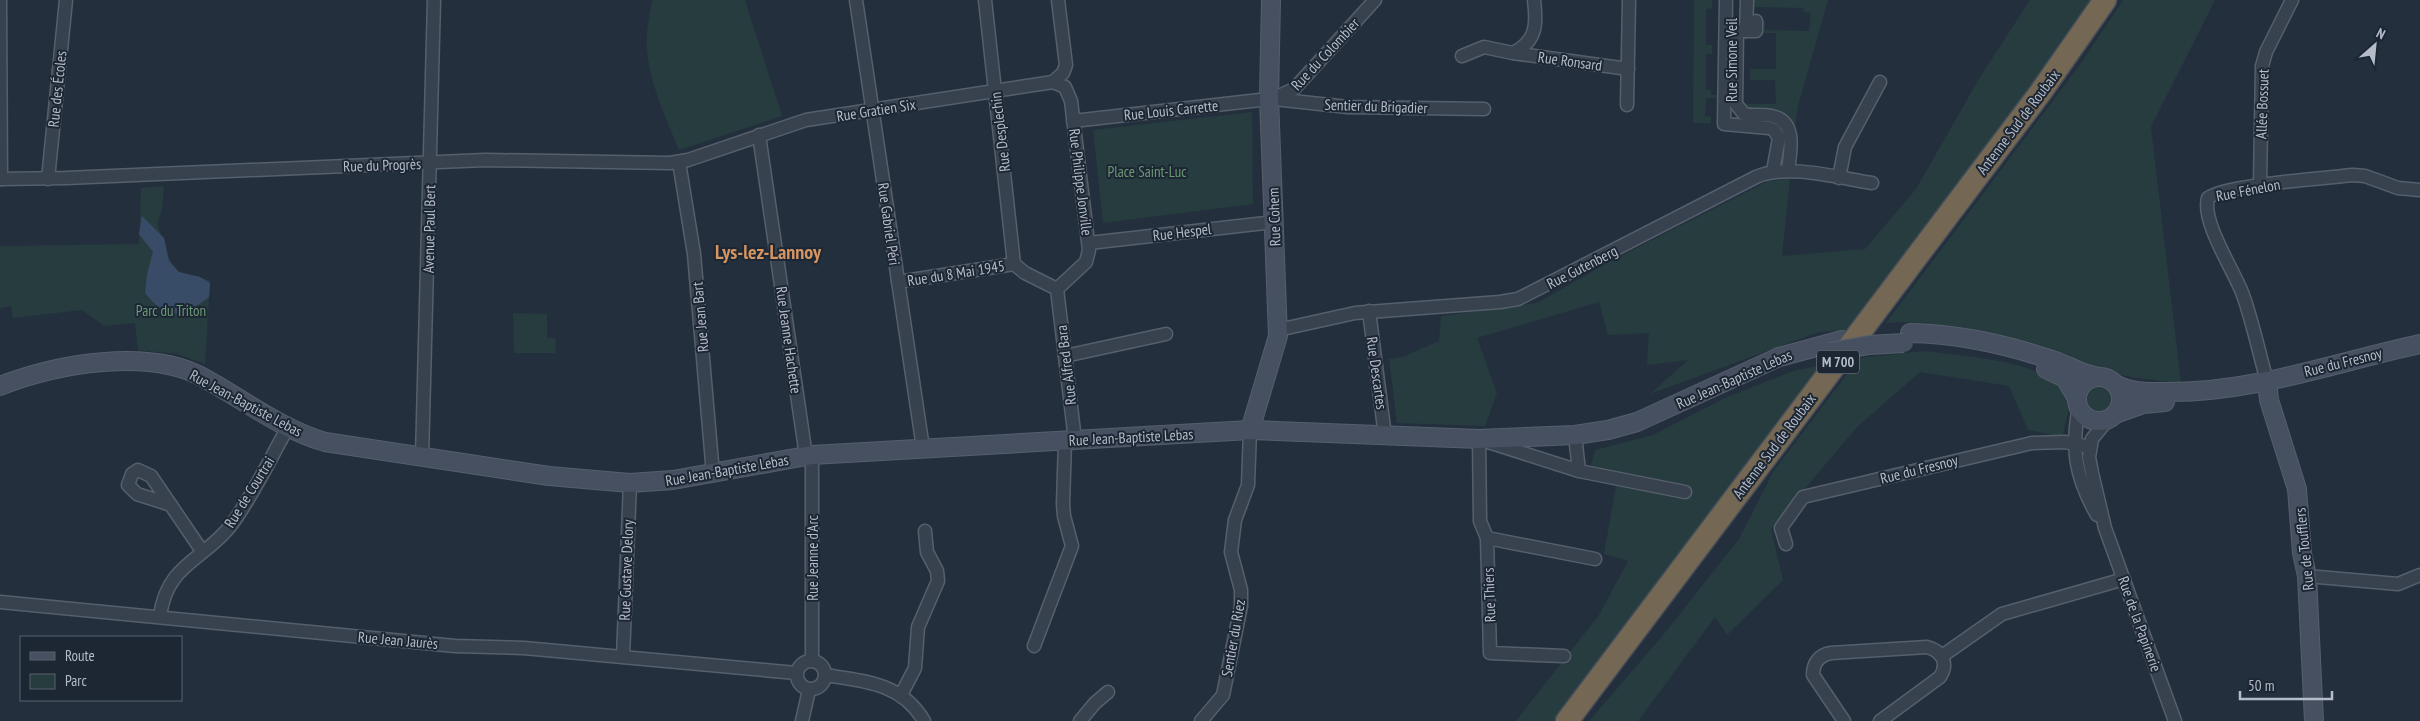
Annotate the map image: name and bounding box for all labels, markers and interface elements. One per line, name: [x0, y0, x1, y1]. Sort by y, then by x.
street label: Rue du Colombier: [1287, 13, 1364, 94]
street label: Rue Simone Veil: [1722, 18, 1741, 102]
north arrow: [2350, 20, 2400, 70]
text: N: [2373, 24, 2388, 43]
street label: Rue Ronsard: [1537, 47, 1603, 75]
street label: Rue des Écoles: [44, 50, 70, 128]
street label: Antenne Sud de Roubaix: [1972, 66, 2064, 178]
street label: Allée Bossuet: [2251, 69, 2273, 139]
street label: Rue Desplechin: [986, 91, 1014, 173]
street label: Rue Gratien Six: [835, 94, 917, 126]
street label: Sentier du Brigadier: [1324, 95, 1429, 117]
street label: Rue Louis Carrette: [1123, 96, 1219, 124]
street label: Rue Philippe Jonville: [1065, 127, 1097, 237]
street label: Rue du Progrès: [343, 154, 421, 176]
park label: Place Saint-Luc: [1108, 162, 1187, 181]
street label: Rue Fénelon: [2214, 174, 2282, 206]
street label: Rue Gabriel Péri: [874, 182, 904, 266]
street label: Avenue Paul Bert: [419, 185, 439, 273]
street label: Rue Cohem: [1263, 187, 1285, 247]
street label: Rue Hespel: [1152, 219, 1213, 245]
district label: Lys-lez-Lannoy: [715, 239, 822, 265]
street label: Rue Gutenberg: [1543, 241, 1621, 293]
street label: Rue du 8 Mai 1945: [906, 256, 1006, 290]
street label: Rue Jean Bart: [687, 281, 713, 353]
street label: Rue Jeanne Hachette: [772, 285, 806, 395]
park label: Parc du Triton: [136, 301, 206, 320]
street label: Rue Alfred Bara: [1052, 324, 1080, 406]
street label: Rue Descartes: [1362, 335, 1392, 411]
street label: Rue du Fresnoy: [2302, 343, 2384, 381]
street label: Rue Jean-Baptiste Lebas: [1673, 345, 1795, 413]
road number: M 700: [1817, 351, 1859, 374]
street label: Rue Jean-Baptiste Lebas: [187, 365, 305, 441]
street label: Antenne Sud de Roubaix: [1728, 390, 1820, 502]
street label: Rue Jean-Baptiste Lebas: [1068, 424, 1194, 450]
street label: Rue Jean-Baptiste Lebas: [664, 450, 790, 490]
street label: Rue du Fresnoy: [1878, 450, 1960, 488]
street label: Rue de Courtrai: [220, 453, 278, 531]
street label: Rue de Toufflers: [2290, 507, 2318, 591]
street label: Rue Jeanne d'Arc: [803, 514, 822, 601]
street label: Rue Gustave Delory: [615, 519, 637, 621]
street label: Rue Thiers: [1479, 567, 1499, 623]
street label: Rue de la Papinerie: [2114, 574, 2166, 674]
street label: Sentier du Riez: [1217, 598, 1249, 678]
street label: Rue Jean Jaurès: [357, 627, 439, 653]
legend: [20, 636, 182, 701]
text: Route: [65, 646, 95, 665]
scale bar: [2240, 668, 2332, 700]
text: Parc: [65, 671, 87, 690]
text: 50 m: [2248, 676, 2274, 695]

